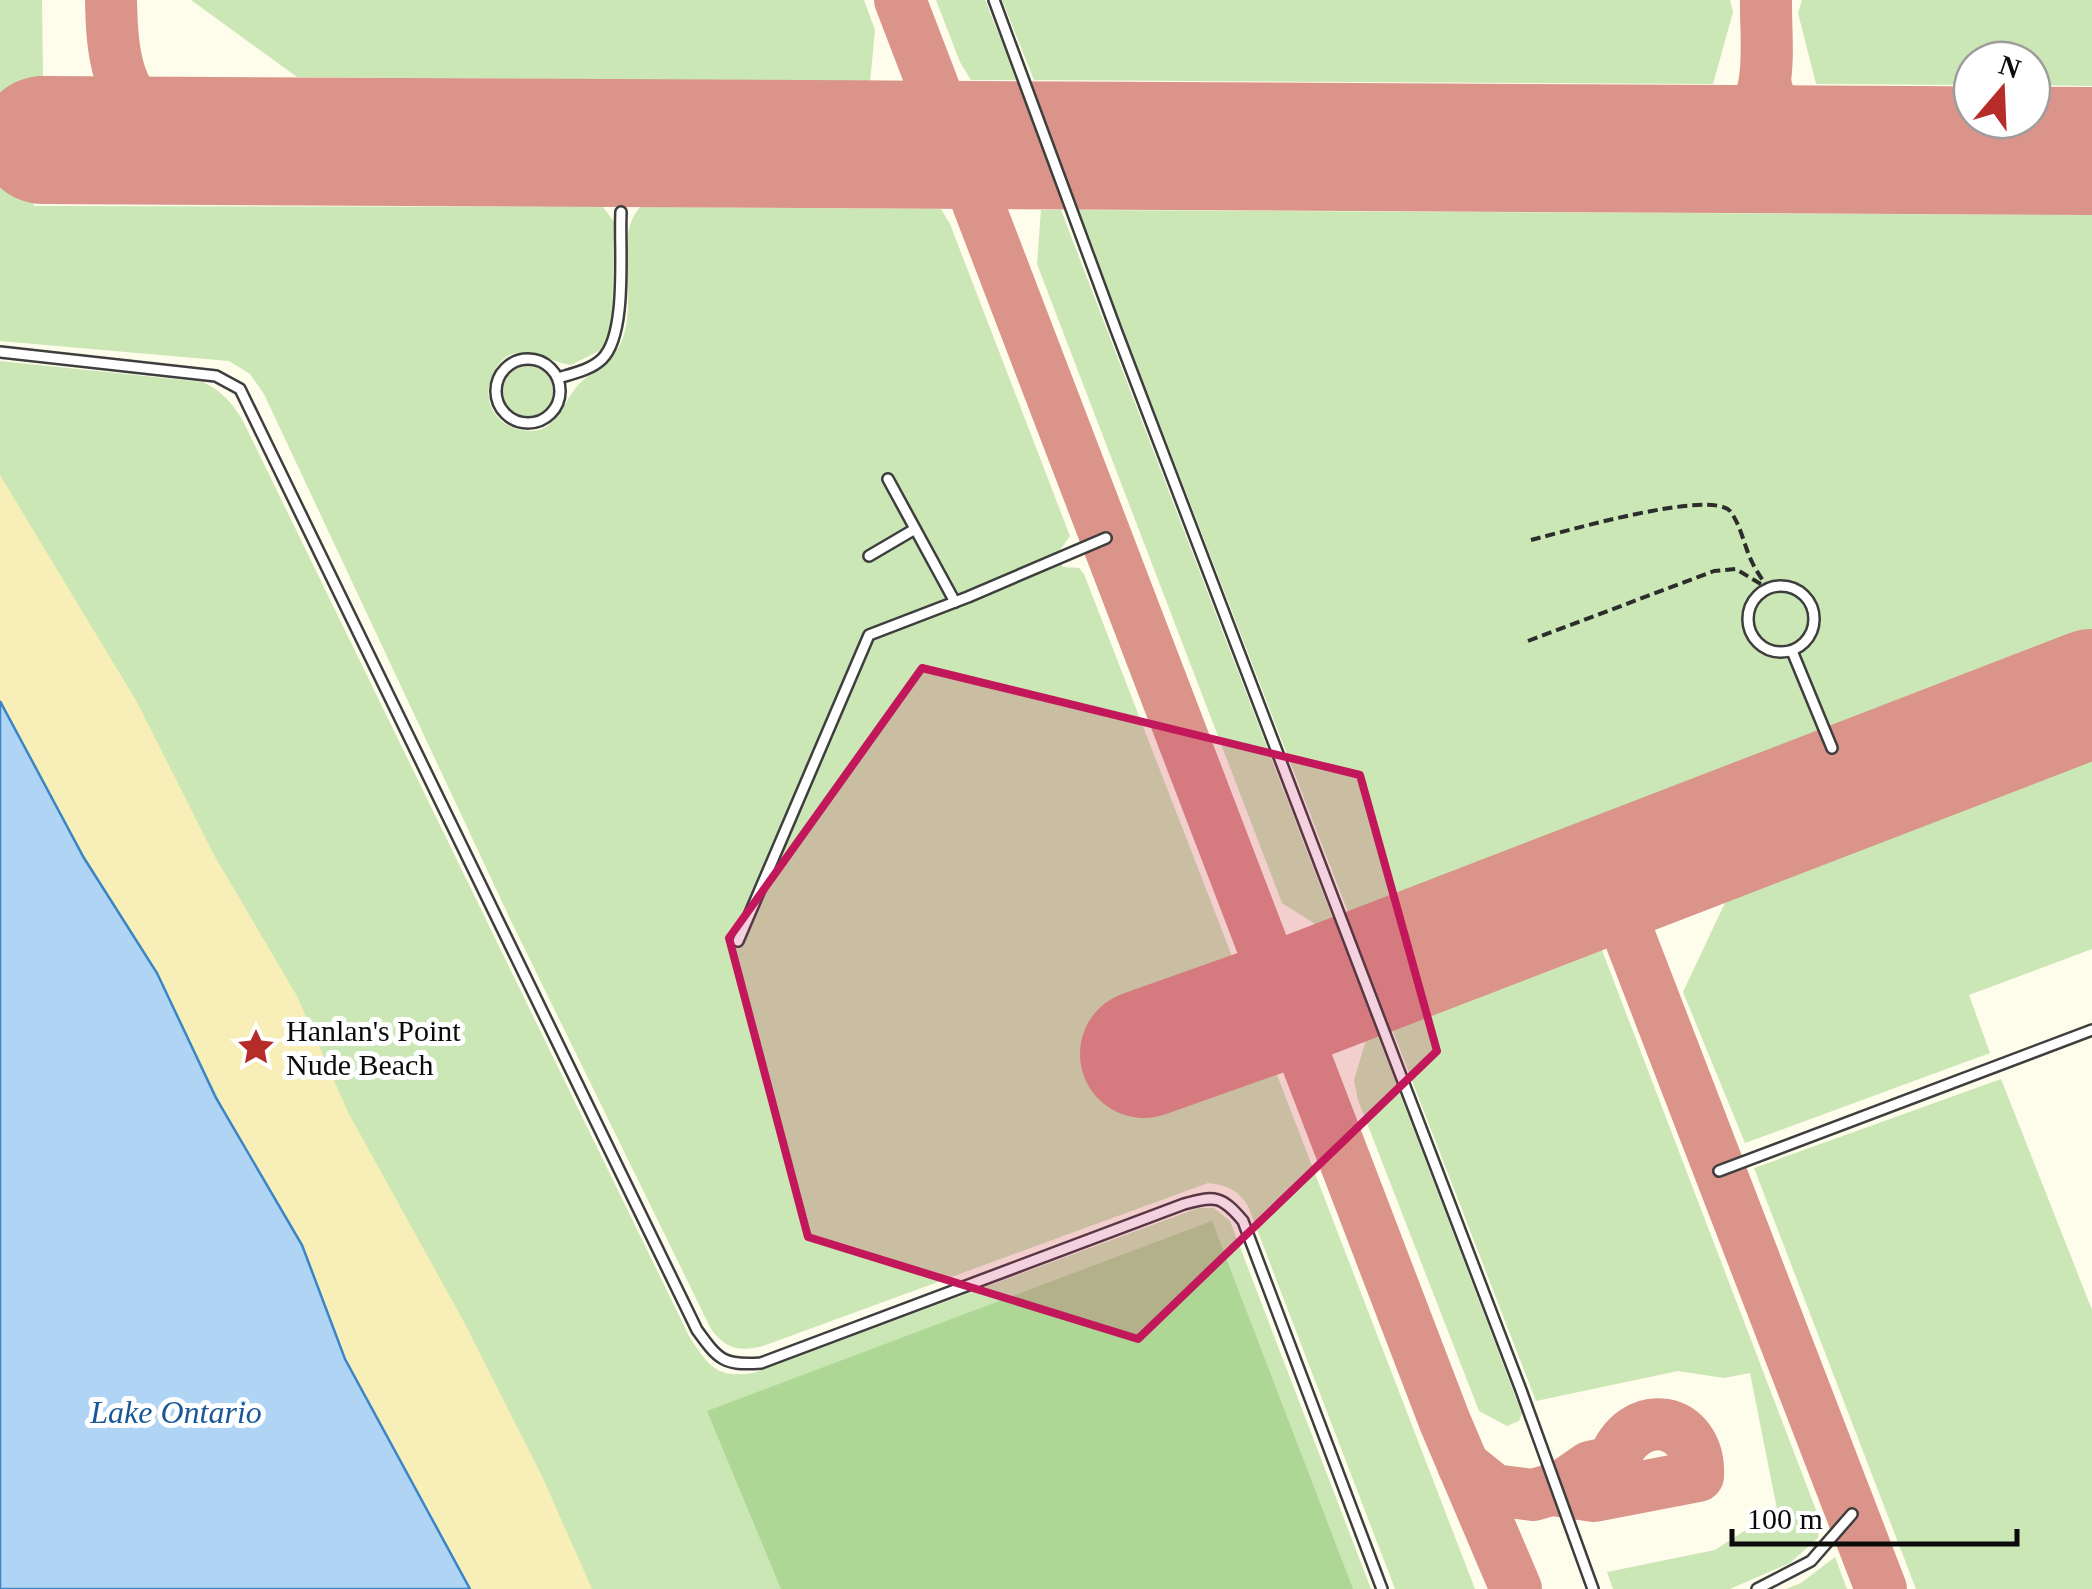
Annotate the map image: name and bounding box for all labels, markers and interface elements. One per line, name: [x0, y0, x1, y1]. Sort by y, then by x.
north arrow: [1952, 40, 2052, 140]
text: N: [1995, 49, 2025, 85]
place label: Hanlan's Point Nude Beach: [286, 1014, 461, 1081]
place icon: Hanlan's Point Nude Beach: [235, 1026, 277, 1068]
water label: Lake Ontario: [89, 1394, 262, 1430]
scale bar: [1732, 1484, 2017, 1546]
text: 100 m: [1747, 1502, 1823, 1535]

